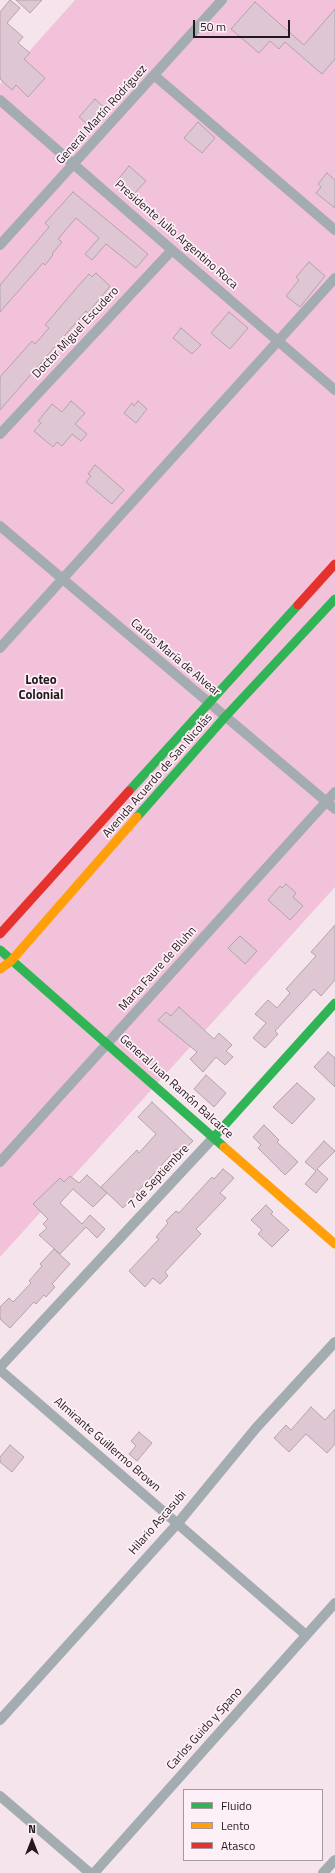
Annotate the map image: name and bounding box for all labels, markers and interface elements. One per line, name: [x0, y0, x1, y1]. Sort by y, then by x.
scale bar: [195, 12, 292, 38]
text: 50 m: [200, 17, 226, 36]
street label: General Martín Rodríguez: [54, 62, 150, 168]
street label: Presidente Julio Argentino Roca: [112, 178, 240, 292]
street label: Doctor Miguel Escudero: [30, 284, 122, 382]
street label: Carlos María de Alvear: [127, 616, 223, 700]
district label: Loteo Colonial: [19, 673, 63, 704]
street label: Avenida Acuerdo de San Nicolás: [100, 711, 216, 841]
street label: Marta Faure de Bluhn: [116, 924, 200, 1014]
street label: General Juan Ramón Balcarce: [116, 1032, 236, 1142]
street label: 7 de Septiembre: [126, 1142, 192, 1212]
street label: Almirante Guillermo Brown: [51, 1395, 163, 1495]
street label: Hilario Ascasubi: [126, 1488, 190, 1558]
street label: Carlos Guido y Spano: [164, 1685, 246, 1773]
legend: [183, 1789, 323, 1861]
text: Fluido: [221, 1796, 252, 1815]
text: Lento: [221, 1816, 250, 1835]
north arrow: [12, 1821, 52, 1861]
text: N: [28, 1821, 36, 1837]
text: Atasco: [221, 1836, 255, 1855]

